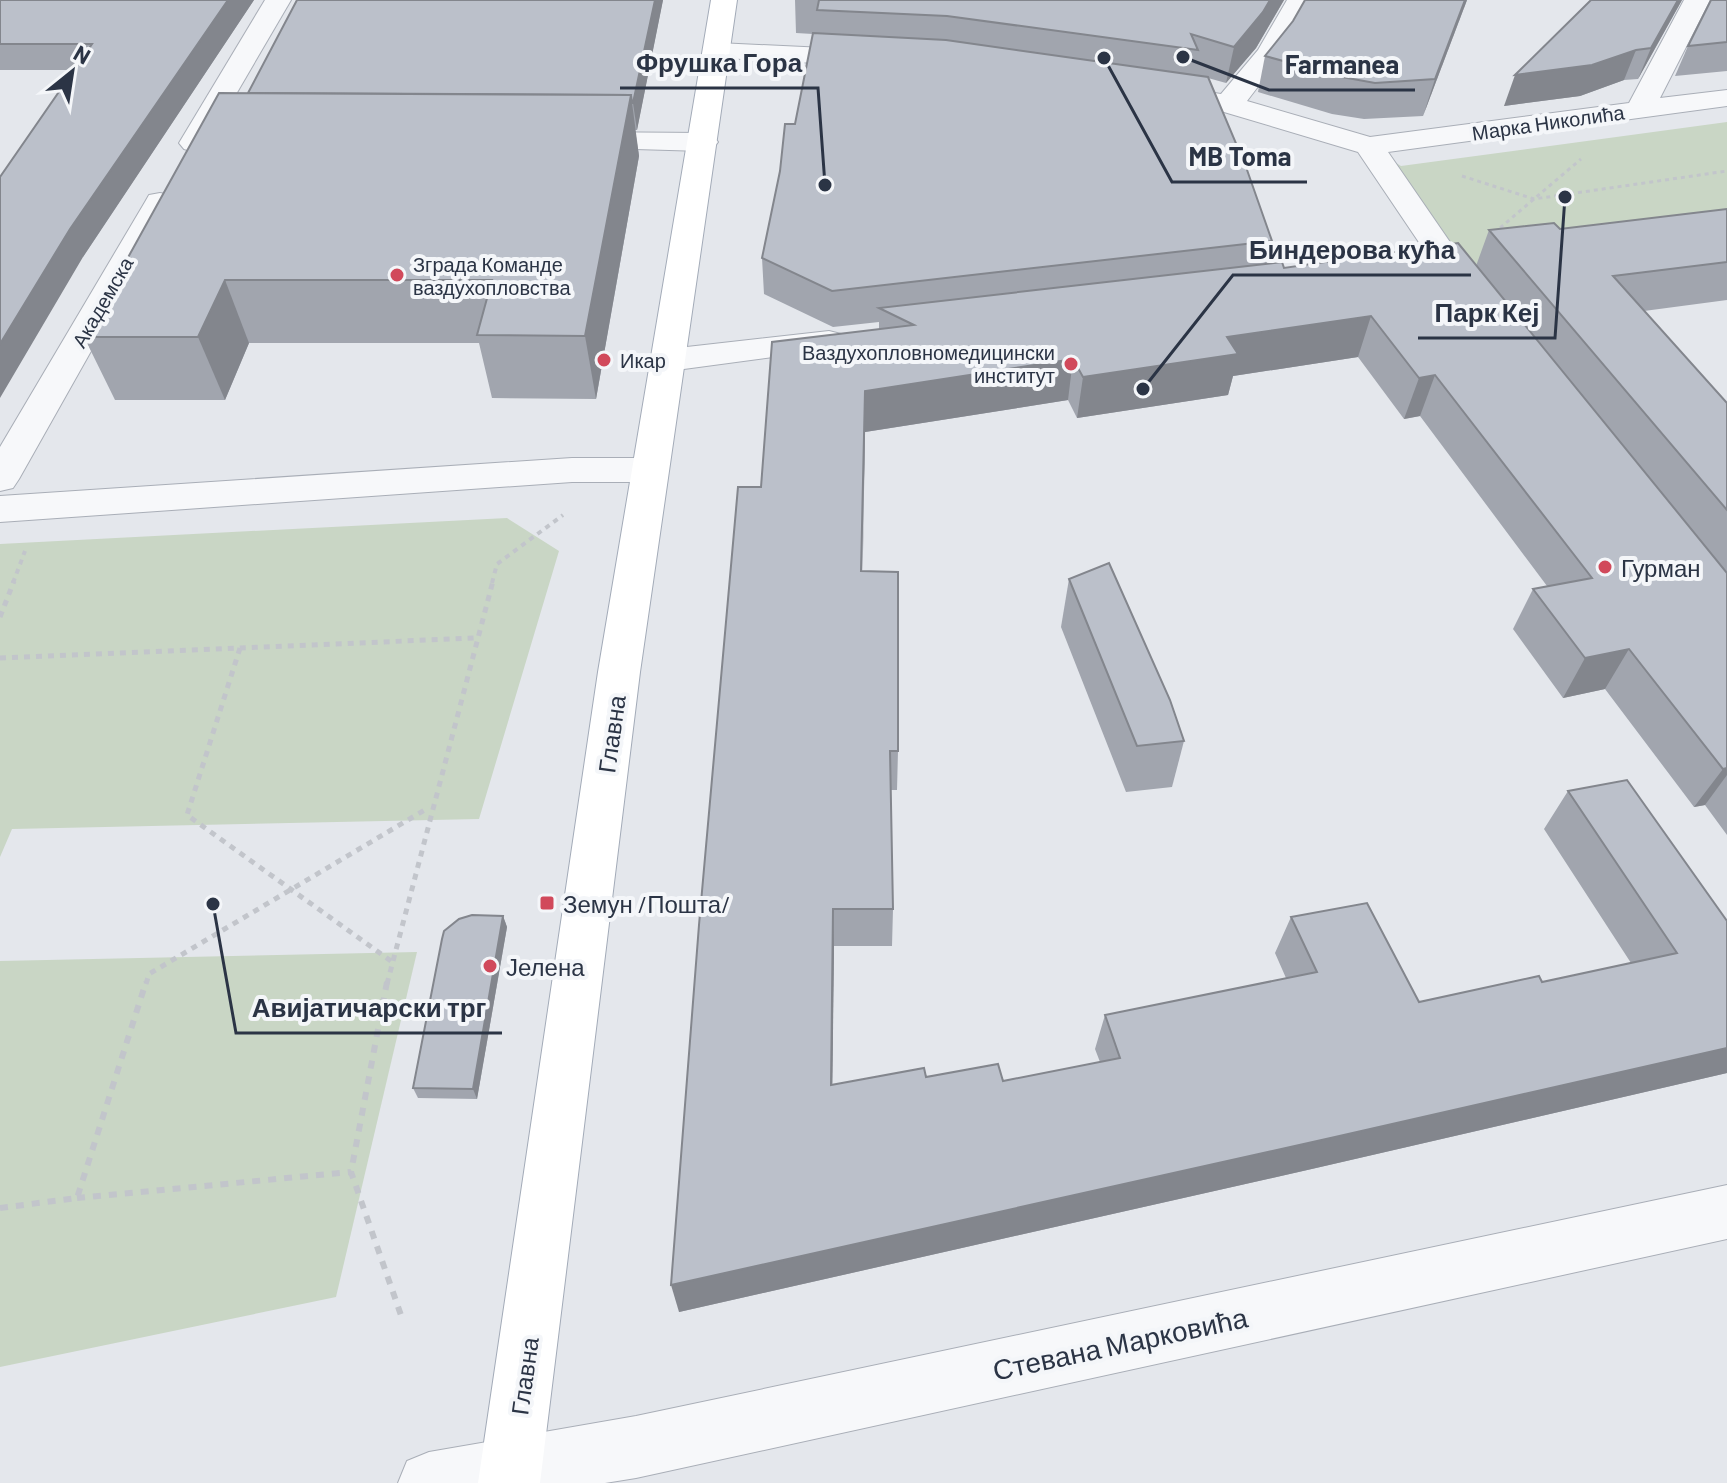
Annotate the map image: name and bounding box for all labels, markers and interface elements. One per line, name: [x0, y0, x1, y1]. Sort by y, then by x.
north arrow: [32, 32, 112, 112]
callout: Фрушка Гора: [620, 38, 818, 88]
text: N: [70, 39, 95, 69]
callout: Farmanea: [1269, 40, 1415, 90]
text: Фрушка Гора: [636, 46, 803, 77]
text: Farmanea: [1285, 48, 1399, 79]
street label: Марка Николића: [1470, 99, 1627, 145]
callout: MB Toma: [1172, 132, 1307, 182]
text: MB Toma: [1189, 140, 1291, 171]
callout: Биндерова кућа: [1233, 225, 1471, 275]
text: Биндерова кућа: [1249, 233, 1456, 264]
street label: Академска: [66, 252, 138, 352]
place label: Зграда Команде ваздухопловства: [413, 252, 571, 299]
marker: Зграда Команде ваздухопловства: [388, 266, 406, 284]
callout: Парк Кеј: [1418, 288, 1555, 338]
text: Парк Кеј: [1435, 296, 1539, 327]
place label: Ваздухопловномедицински институт: [802, 340, 1055, 387]
place label: Икар: [620, 348, 666, 372]
marker: Икар: [595, 351, 613, 369]
marker: Ваздухопловномедицински институт: [1062, 355, 1080, 373]
place label: Гурман: [1621, 553, 1701, 582]
marker: Гурман: [1596, 558, 1614, 576]
street label: Главна: [591, 693, 631, 775]
place label: Земун /Пошта/: [563, 889, 731, 918]
marker: Земун /Пошта/: [538, 894, 556, 912]
place label: Јелена: [506, 952, 585, 981]
marker: Јелена: [481, 957, 499, 975]
callout: Авијатичарски трг: [236, 983, 502, 1033]
text: Авијатичарски трг: [252, 991, 487, 1022]
street label: Стевана Марковића: [989, 1299, 1251, 1387]
street label: Главна: [504, 1335, 544, 1417]

